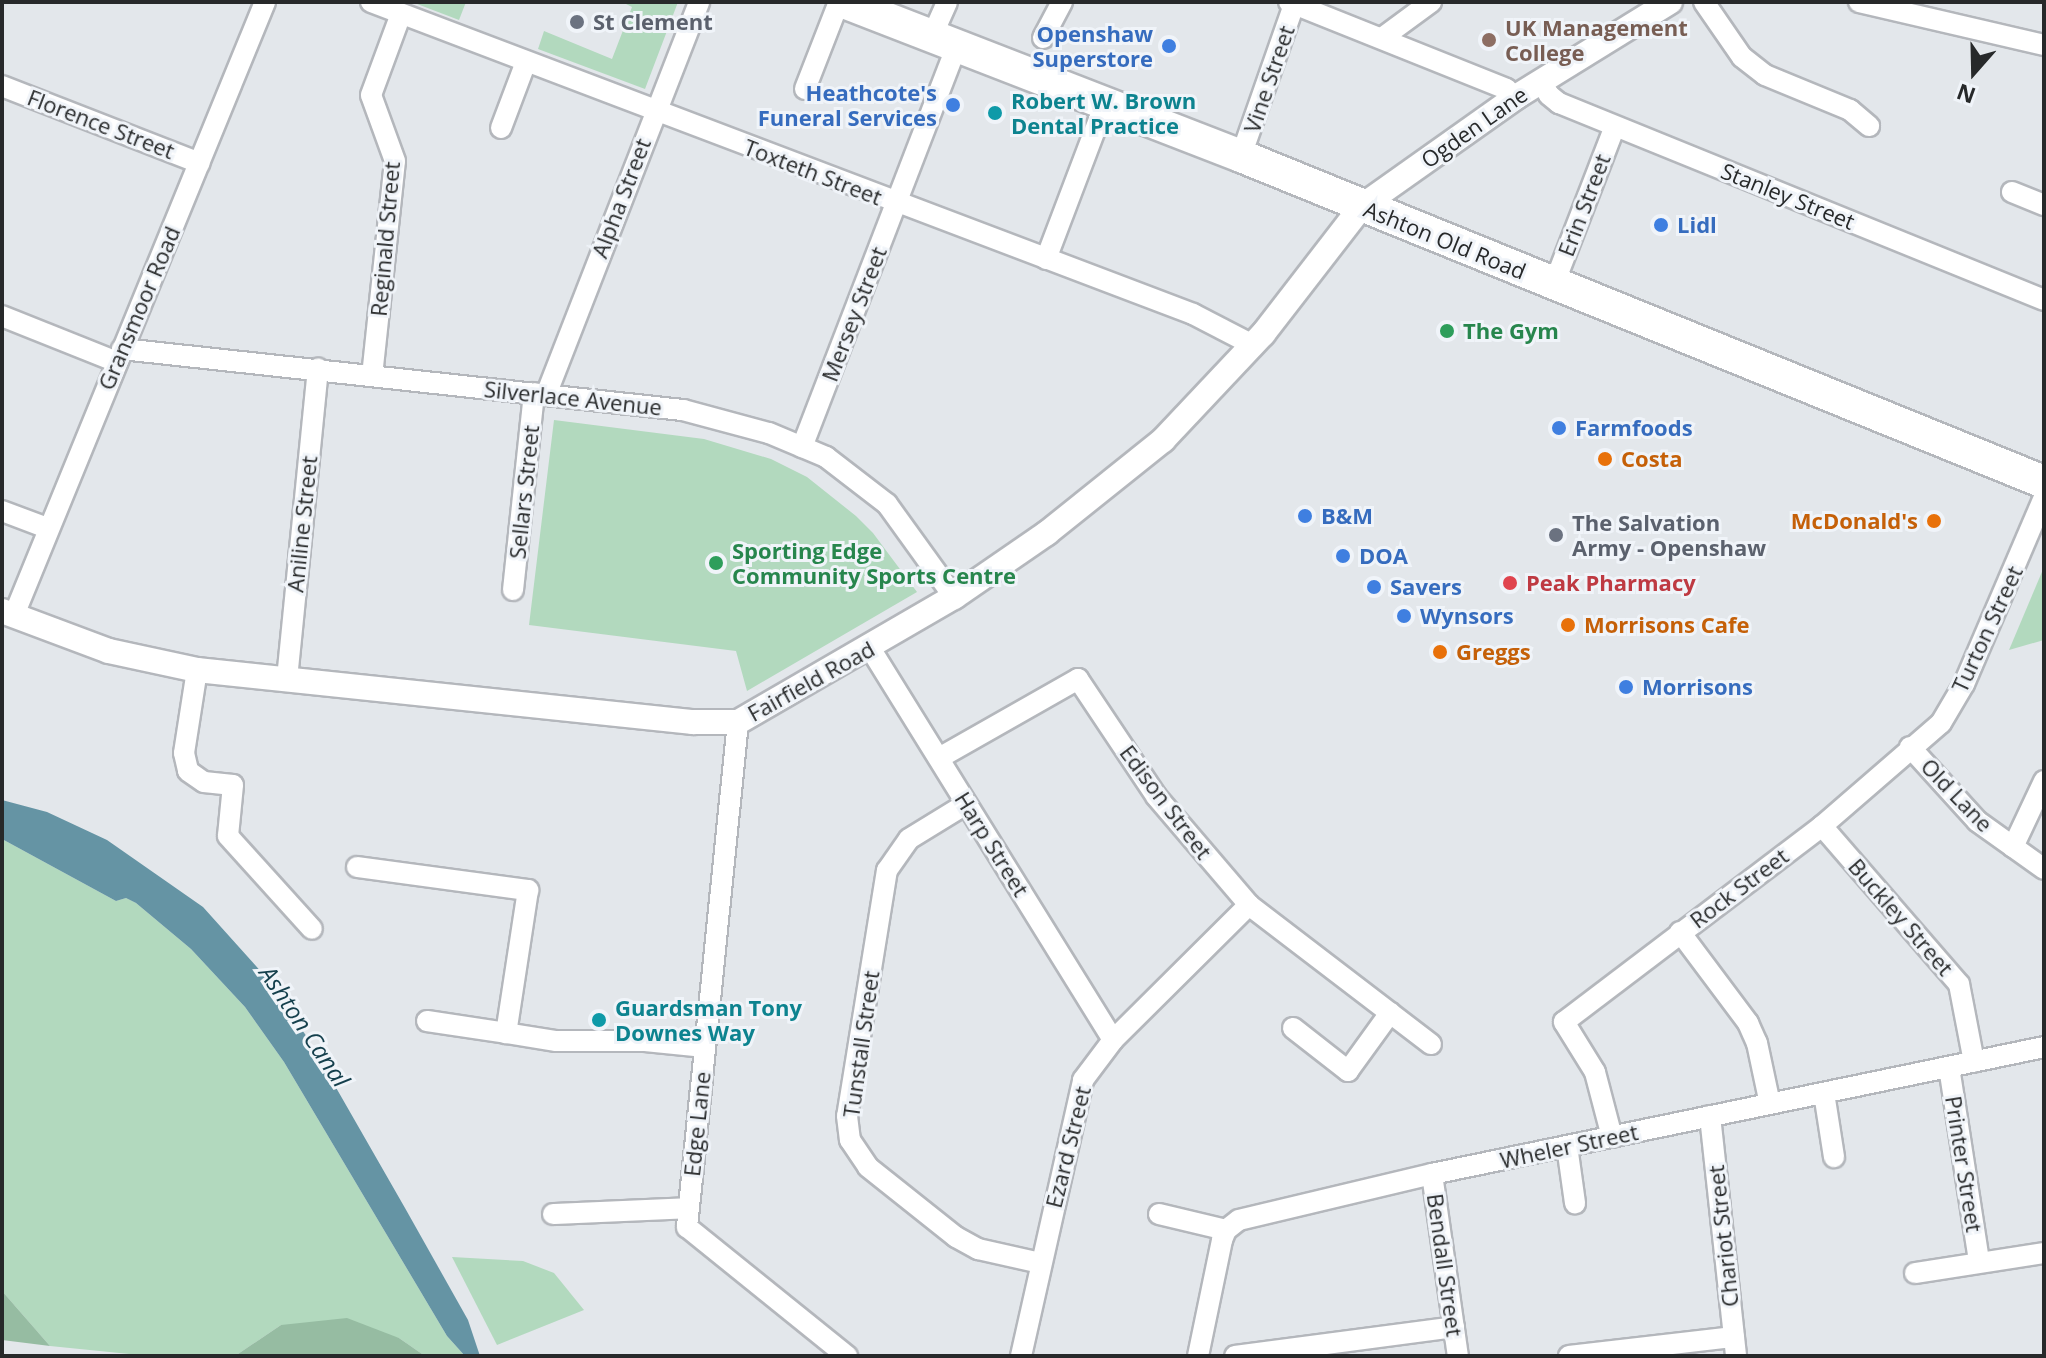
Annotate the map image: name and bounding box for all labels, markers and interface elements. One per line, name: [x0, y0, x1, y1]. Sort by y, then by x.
place label: St Clement: [593, 9, 713, 35]
marker: St Clement: [568, 13, 586, 31]
place label: UK Management College: [1505, 14, 1688, 66]
place label: Openshaw Superstore: [1032, 20, 1153, 72]
street label: Vine Street: [1238, 22, 1300, 136]
marker: UK Management College: [1480, 31, 1498, 49]
north arrow: [1934, 32, 2014, 112]
marker: Openshaw Superstore: [1160, 37, 1178, 55]
text: N: [1952, 77, 1979, 112]
place label: Heathcote's Funeral Services: [758, 79, 937, 130]
street label: Ogden Lane: [1416, 81, 1532, 173]
street label: Florence Street: [24, 84, 178, 164]
place label: Robert W. Brown Dental Practice: [1011, 87, 1196, 138]
marker: Heathcote's Funeral Services: [944, 96, 962, 114]
marker: Robert W. Brown Dental Practice: [986, 104, 1004, 122]
street label: Toxteth Street: [740, 134, 886, 210]
street label: Alpha Street: [586, 135, 656, 261]
street label: Erin Street: [1552, 150, 1616, 260]
street label: Stanley Street: [1717, 157, 1859, 235]
street label: Reginald Street: [365, 160, 405, 318]
street label: Ashton Old Road: [1360, 195, 1530, 285]
place label: Lidl: [1677, 212, 1717, 238]
marker: Lidl: [1652, 216, 1670, 234]
street label: Gransmoor Road: [93, 222, 185, 394]
street label: Mersey Street: [816, 243, 892, 385]
place label: The Gym: [1463, 318, 1559, 344]
marker: The Gym: [1438, 322, 1456, 340]
street label: Silverlace Avenue: [483, 376, 663, 420]
place label: Farmfoods: [1575, 415, 1693, 441]
marker: Farmfoods: [1550, 419, 1568, 437]
street label: Sellars Street: [504, 424, 544, 560]
place label: Costa: [1621, 446, 1682, 472]
marker: Costa: [1596, 450, 1614, 468]
street label: Aniline Street: [282, 454, 322, 594]
place label: B&M: [1321, 503, 1373, 529]
marker: B&M: [1296, 507, 1314, 525]
place label: McDonald's: [1791, 508, 1918, 534]
place label: The Salvation Army - Openshaw: [1572, 509, 1766, 560]
marker: McDonald's: [1925, 512, 1943, 530]
marker: The Salvation Army - Openshaw: [1547, 526, 1565, 544]
place label: Sporting Edge Community Sports Centre: [732, 537, 1016, 588]
place label: DOA: [1359, 543, 1408, 569]
marker: DOA: [1334, 547, 1352, 565]
marker: Sporting Edge Community Sports Centre: [707, 554, 725, 572]
street label: Turton Street: [1946, 562, 2028, 696]
place label: Peak Pharmacy: [1526, 570, 1696, 596]
place label: Savers: [1390, 574, 1462, 600]
marker: Peak Pharmacy: [1501, 574, 1519, 592]
marker: Savers: [1365, 578, 1383, 596]
place label: Wynsors: [1420, 603, 1514, 629]
marker: Wynsors: [1395, 607, 1413, 625]
place label: Morrisons Cafe: [1584, 612, 1750, 638]
marker: Morrisons Cafe: [1559, 616, 1577, 634]
street label: Fairfield Road: [743, 635, 879, 727]
place label: Greggs: [1456, 639, 1531, 665]
marker: Greggs: [1431, 643, 1449, 661]
place label: Morrisons: [1642, 674, 1753, 700]
marker: Morrisons: [1617, 678, 1635, 696]
street label: Edison Street: [1115, 740, 1217, 864]
street label: Old Lane: [1916, 753, 1998, 837]
street label: Harp Street: [950, 787, 1034, 901]
street label: Rock Street: [1685, 843, 1793, 933]
street label: Buckley Street: [1843, 853, 1959, 981]
water label: Ashton Canal: [254, 960, 356, 1092]
street label: Tunstall Street: [838, 969, 884, 1119]
place label: Guardsman Tony Downes Way: [615, 994, 802, 1046]
marker: Guardsman Tony Downes Way: [590, 1011, 608, 1029]
street label: Edge Lane: [678, 1070, 716, 1178]
street label: Ezard Street: [1040, 1083, 1096, 1211]
street label: Printer Street: [1940, 1094, 1988, 1234]
street label: Wheler Street: [1498, 1119, 1640, 1173]
street label: Chariot Street: [1702, 1164, 1744, 1308]
street label: Bendall Street: [1422, 1192, 1468, 1338]

